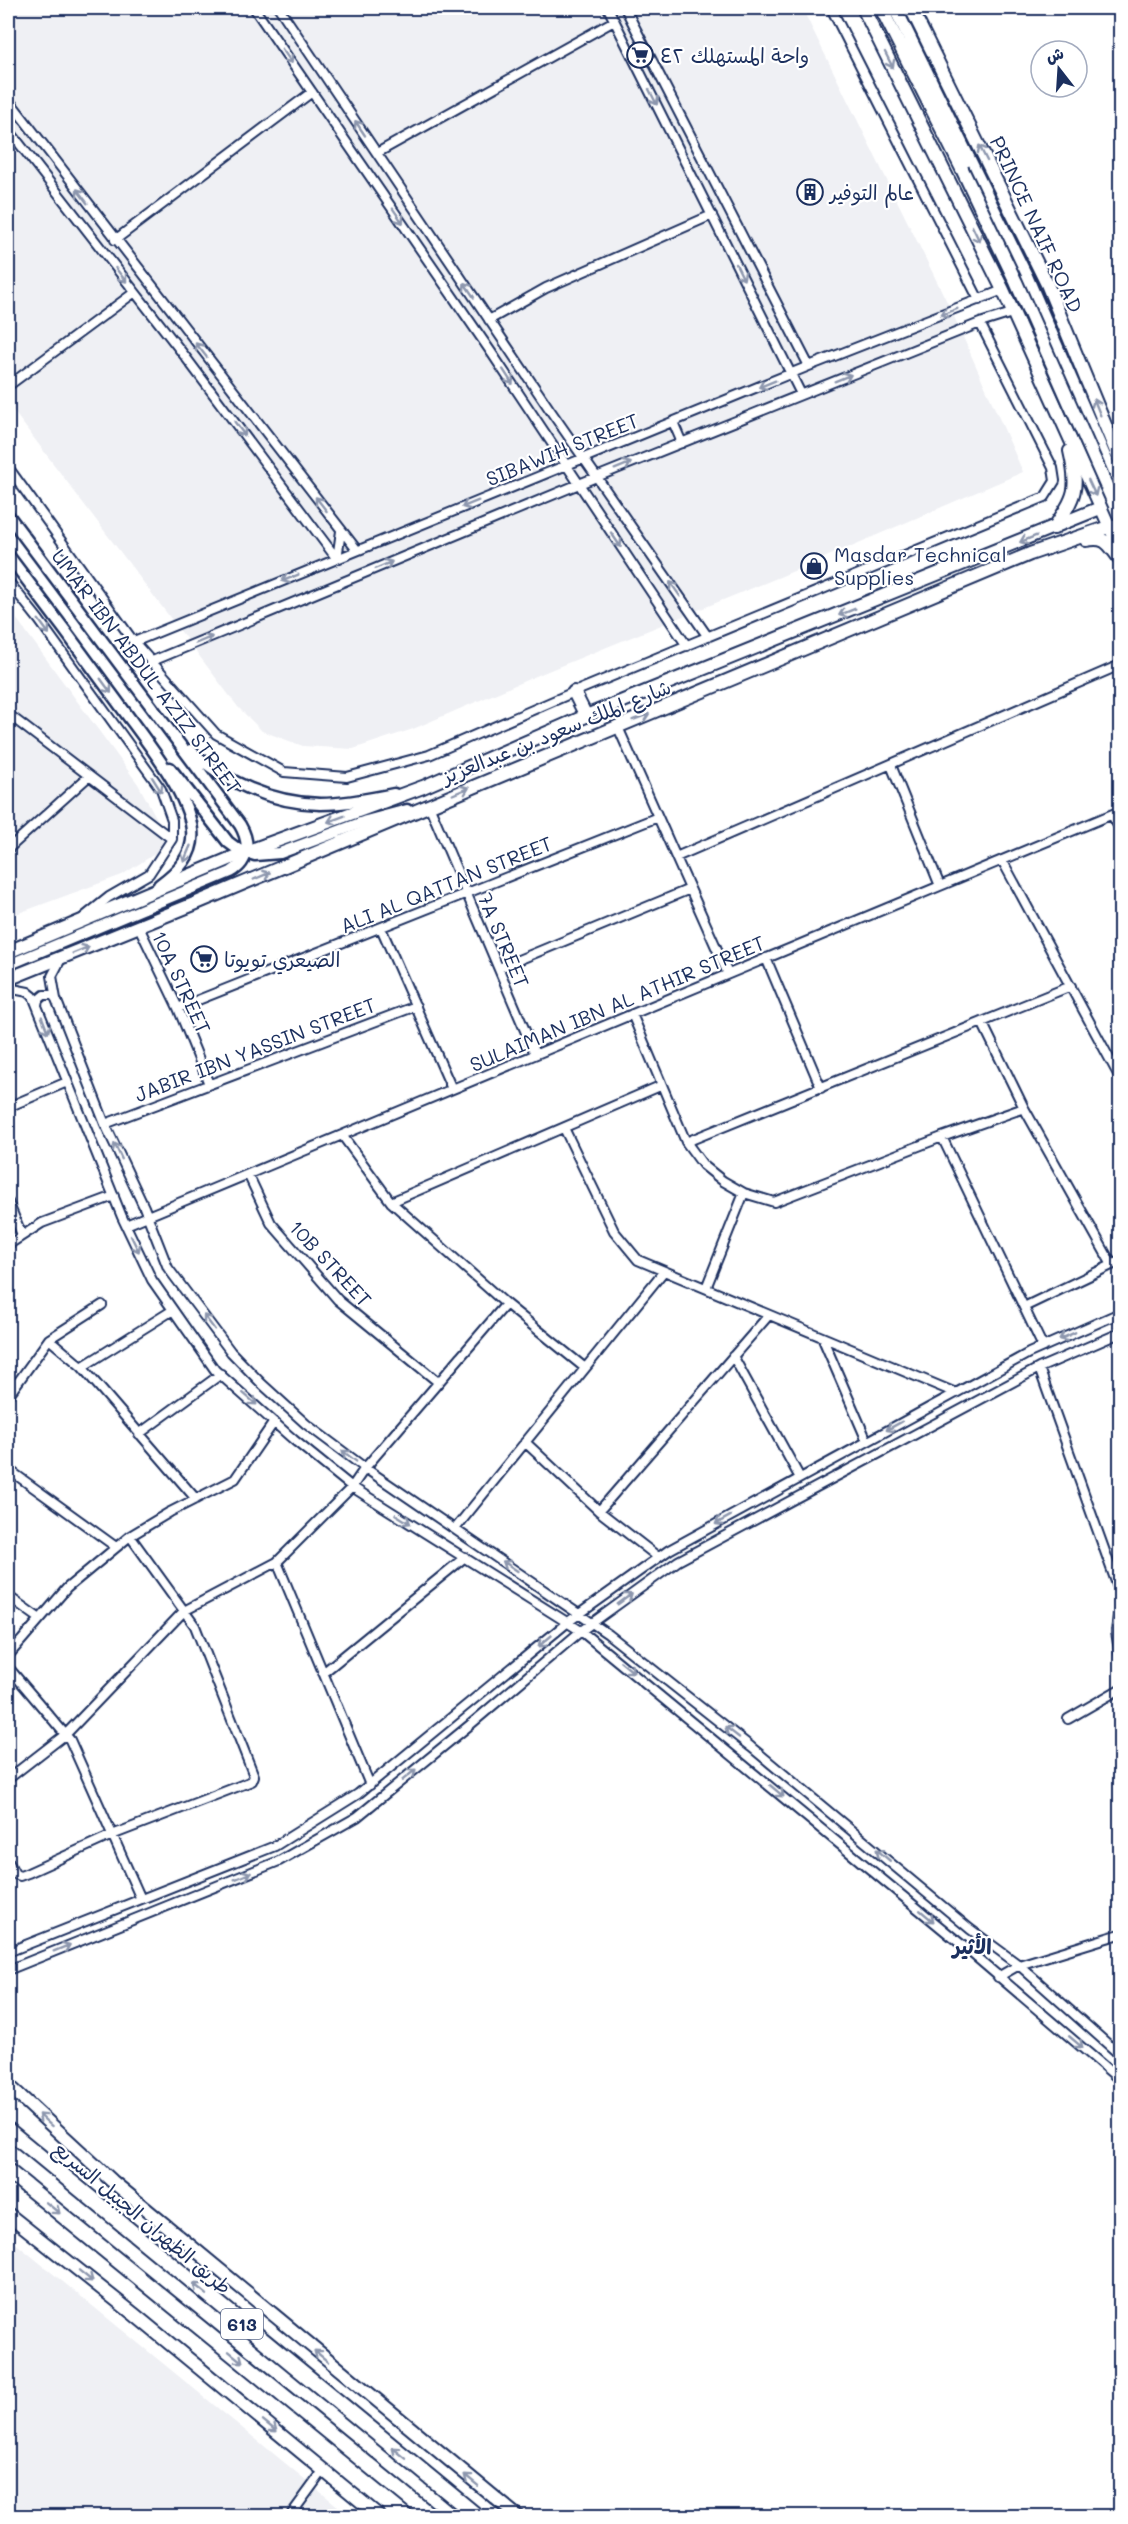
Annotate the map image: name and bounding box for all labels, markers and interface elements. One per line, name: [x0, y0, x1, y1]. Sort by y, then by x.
north arrow: [1029, 39, 1089, 99]
supermarket icon: واحة المستهلك ٤٢: [625, 40, 655, 70]
place label: واحة المستهلك ٤٢: [660, 42, 809, 68]
text: ش: [1043, 42, 1066, 67]
one-way arrow: [281, 47, 293, 63]
one-way arrow: [884, 50, 895, 68]
one-way arrow: [647, 88, 659, 106]
one-way arrow: [354, 120, 366, 137]
street label: PRINCE NAIF ROAD: [985, 132, 1089, 316]
one-way arrow: [977, 144, 988, 162]
building icon: عالم التوفير: [795, 177, 825, 207]
place label: عالم التوفير: [828, 179, 914, 208]
one-way arrow: [75, 189, 88, 205]
one-way arrow: [392, 208, 404, 224]
one-way arrow: [971, 225, 983, 243]
one-way arrow: [734, 263, 746, 281]
one-way arrow: [114, 266, 127, 282]
one-way arrow: [463, 282, 475, 299]
one-way arrow: [940, 307, 959, 318]
one-way arrow: [195, 343, 208, 359]
one-way arrow: [502, 369, 514, 385]
one-way arrow: [833, 372, 852, 383]
one-way arrow: [759, 379, 777, 390]
one-way arrow: [1091, 398, 1102, 417]
street label: SIBAWIH STREET: [482, 407, 642, 491]
one-way arrow: [233, 421, 246, 437]
one-way arrow: [613, 460, 632, 471]
one-way arrow: [1087, 478, 1099, 496]
one-way arrow: [315, 497, 327, 513]
one-way arrow: [461, 499, 480, 510]
one-way arrow: [610, 531, 622, 547]
one-way arrow: [1019, 534, 1038, 545]
place label: Masdar Technical Supplies: [834, 541, 1007, 590]
street label: UMAR IBN ABDUL AZIZ STREET: [46, 543, 248, 799]
shop icon: Masdar Technical Supplies: [799, 551, 829, 581]
one-way arrow: [375, 559, 393, 570]
one-way arrow: [281, 573, 299, 584]
one-way arrow: [669, 581, 681, 598]
one-way arrow: [838, 607, 857, 618]
one-way arrow: [37, 618, 50, 634]
one-way arrow: [195, 634, 213, 645]
street label: شارع الملك سعود بن عبدالعزيز: [436, 673, 675, 792]
one-way arrow: [100, 677, 112, 693]
one-way arrow: [631, 710, 650, 721]
one-way arrow: [151, 776, 163, 793]
one-way arrow: [451, 785, 469, 796]
one-way arrow: [327, 815, 346, 826]
street label: ALI AL QATTAN STREET: [336, 830, 556, 938]
one-way arrow: [181, 845, 192, 863]
one-way arrow: [252, 869, 270, 881]
street label: 7A STREET: [472, 889, 536, 991]
street label: 10A STREET: [147, 926, 217, 1038]
street label: SULAIMAN IBN AL ATHIR STREET: [465, 929, 769, 1077]
one-way arrow: [72, 944, 90, 955]
supermarket icon: الصيعري تويوتا: [189, 944, 219, 974]
place label: الصيعري تويوتا: [224, 946, 340, 975]
street label: JABIR IBN YASSIN STREET: [131, 991, 379, 1107]
one-way arrow: [40, 1015, 51, 1034]
one-way arrow: [111, 1142, 123, 1160]
street label: 10B STREET: [284, 1214, 378, 1312]
one-way arrow: [130, 1234, 142, 1252]
one-way arrow: [203, 1314, 215, 1330]
one-way arrow: [1058, 1331, 1076, 1343]
one-way arrow: [242, 1392, 257, 1406]
one-way arrow: [886, 1420, 903, 1432]
one-way arrow: [341, 1450, 357, 1462]
one-way arrow: [394, 1513, 411, 1525]
one-way arrow: [715, 1514, 732, 1526]
one-way arrow: [502, 1560, 519, 1572]
one-way arrow: [617, 1593, 633, 1606]
one-way arrow: [537, 1635, 553, 1648]
one-way arrow: [619, 1661, 635, 1674]
one-way arrow: [724, 1725, 740, 1738]
one-way arrow: [400, 1769, 416, 1782]
one-way arrow: [769, 1785, 785, 1798]
one-way arrow: [875, 1849, 891, 1862]
one-way arrow: [233, 1869, 252, 1880]
one-way arrow: [919, 1909, 934, 1923]
district label: الأثير: [950, 1932, 992, 1960]
one-way arrow: [52, 1942, 71, 1953]
one-way arrow: [1068, 2036, 1084, 2049]
one-way arrow: [38, 2113, 53, 2127]
street label: طريق الظهران الجبيل السريع: [47, 2135, 238, 2302]
one-way arrow: [45, 2201, 61, 2214]
one-way arrow: [78, 2270, 94, 2283]
one-way arrow: [192, 2283, 208, 2296]
road number: 613: [221, 2309, 263, 2339]
one-way arrow: [313, 2349, 329, 2362]
one-way arrow: [228, 2351, 244, 2364]
one-way arrow: [262, 2420, 278, 2433]
one-way arrow: [392, 2446, 407, 2460]
one-way arrow: [464, 2473, 480, 2486]

